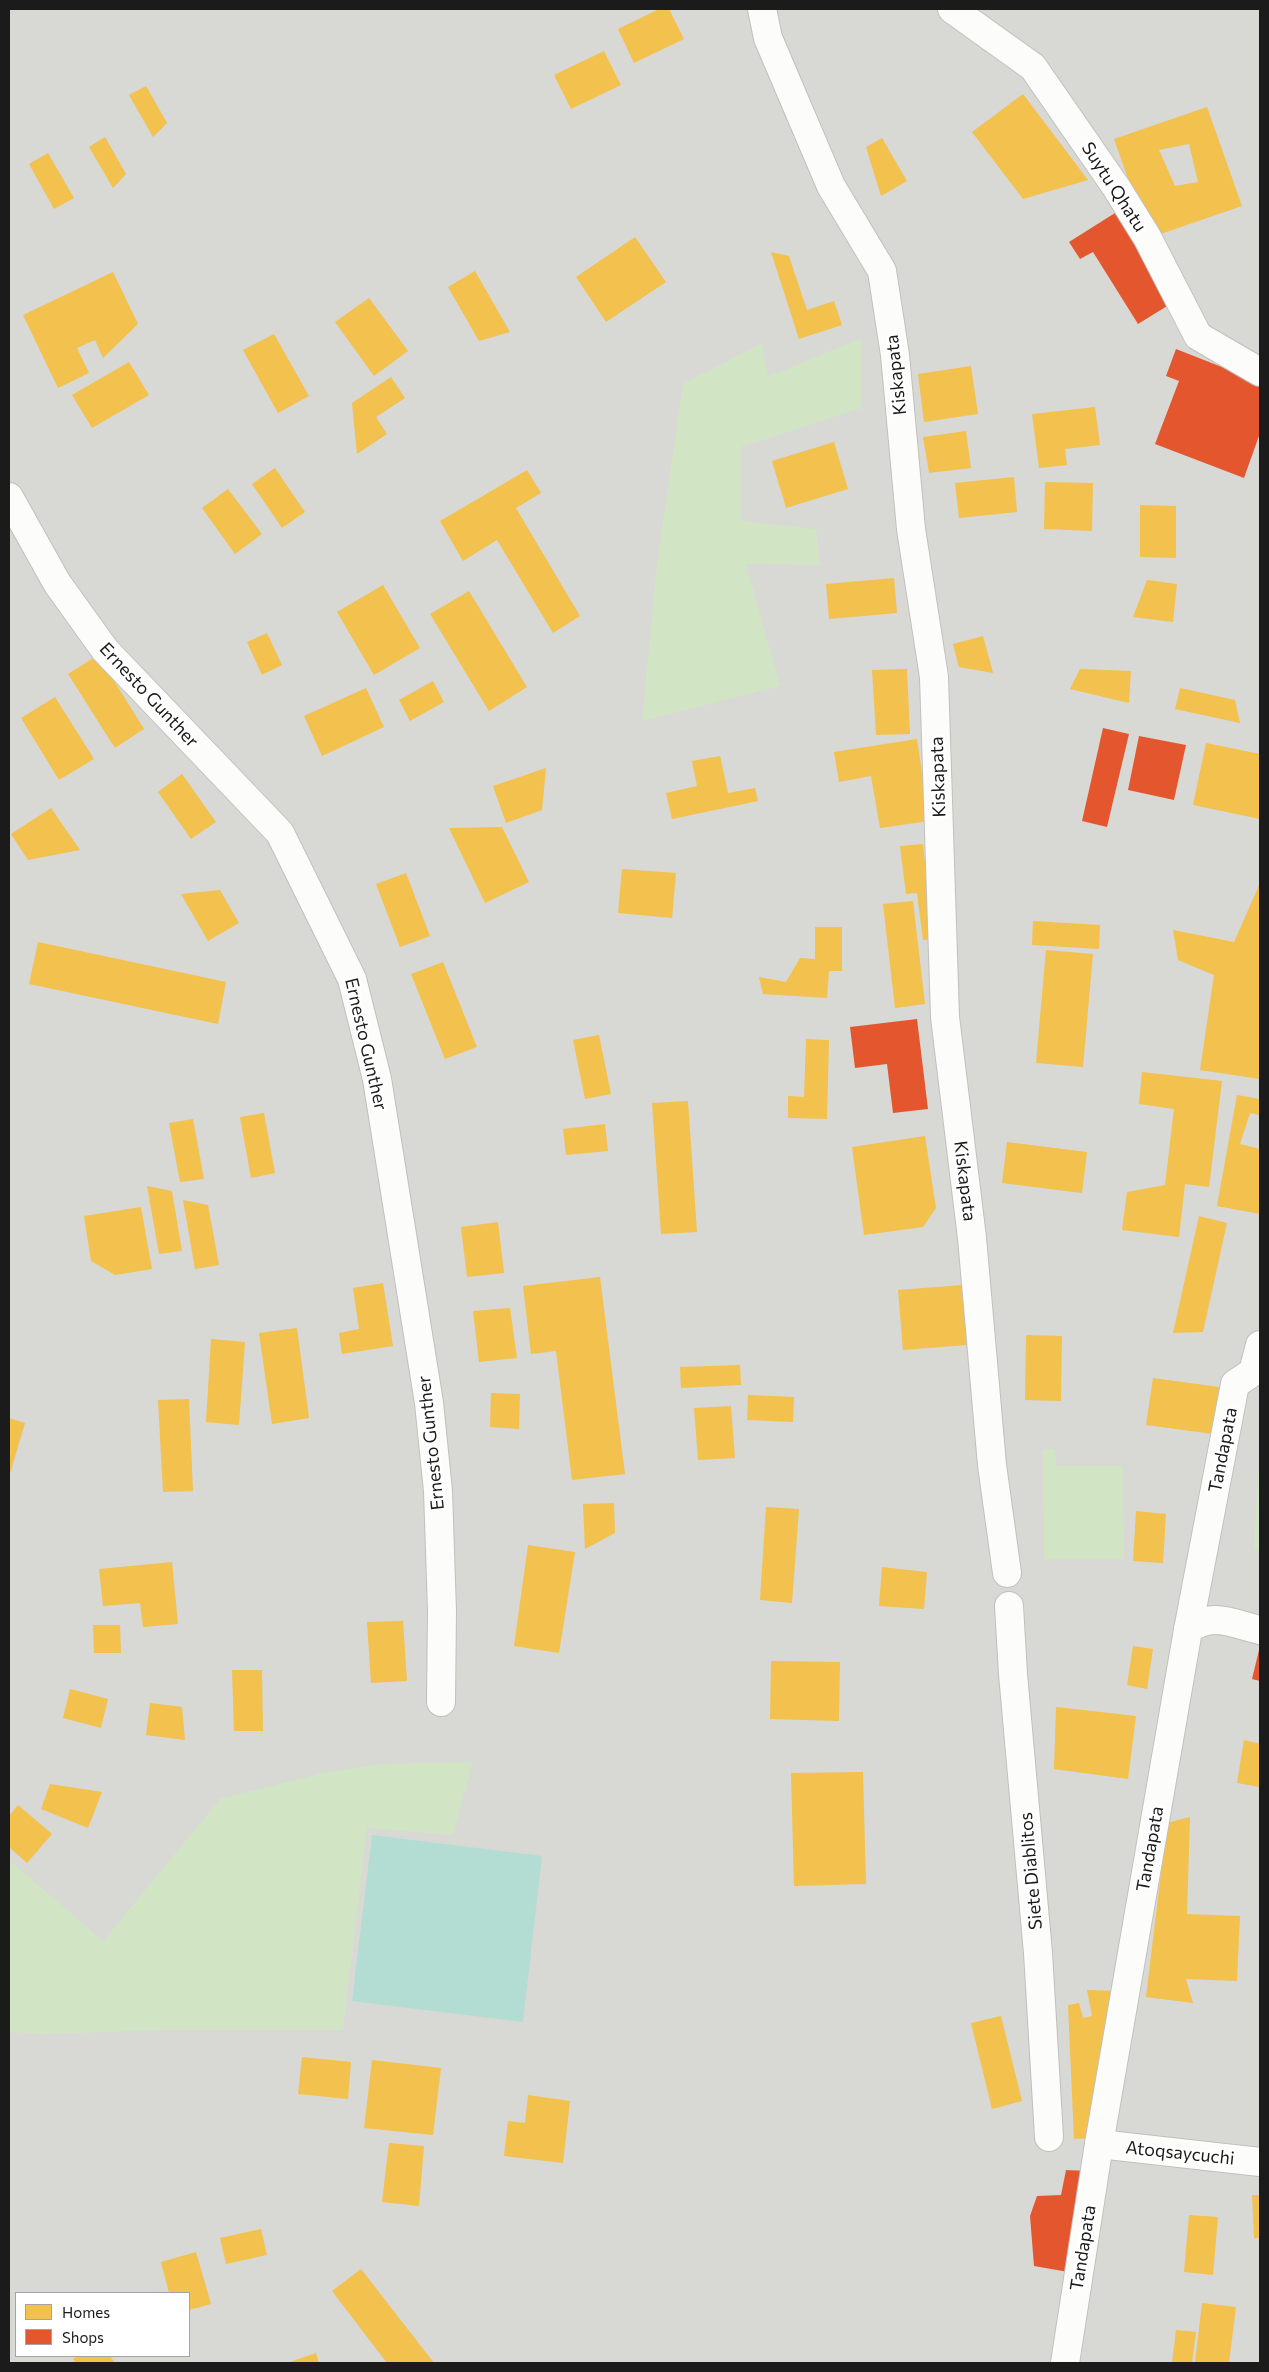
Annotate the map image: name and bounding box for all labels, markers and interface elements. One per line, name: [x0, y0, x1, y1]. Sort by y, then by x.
street label: Suytu Qhatu: [1077, 138, 1151, 236]
street label: Kiskapata: [881, 334, 911, 416]
street label: Ernesto Gunther: [95, 638, 203, 752]
street label: Kiskapata: [926, 736, 950, 818]
street label: Ernesto Gunther: [340, 976, 392, 1112]
street label: Kiskapata: [949, 1140, 981, 1222]
street label: Ernesto Gunther: [413, 1375, 449, 1511]
street label: Tandapata: [1204, 1406, 1242, 1494]
street label: Tandapata: [1132, 1805, 1168, 1893]
street label: Siete Diablitos: [1015, 1811, 1047, 1931]
street label: Atoqsaycuchi: [1124, 2137, 1236, 2169]
street label: Tandapata: [1066, 2204, 1100, 2292]
legend: [15, 2292, 190, 2357]
text: Homes: [62, 2303, 110, 2321]
text: Shops: [62, 2328, 104, 2346]

